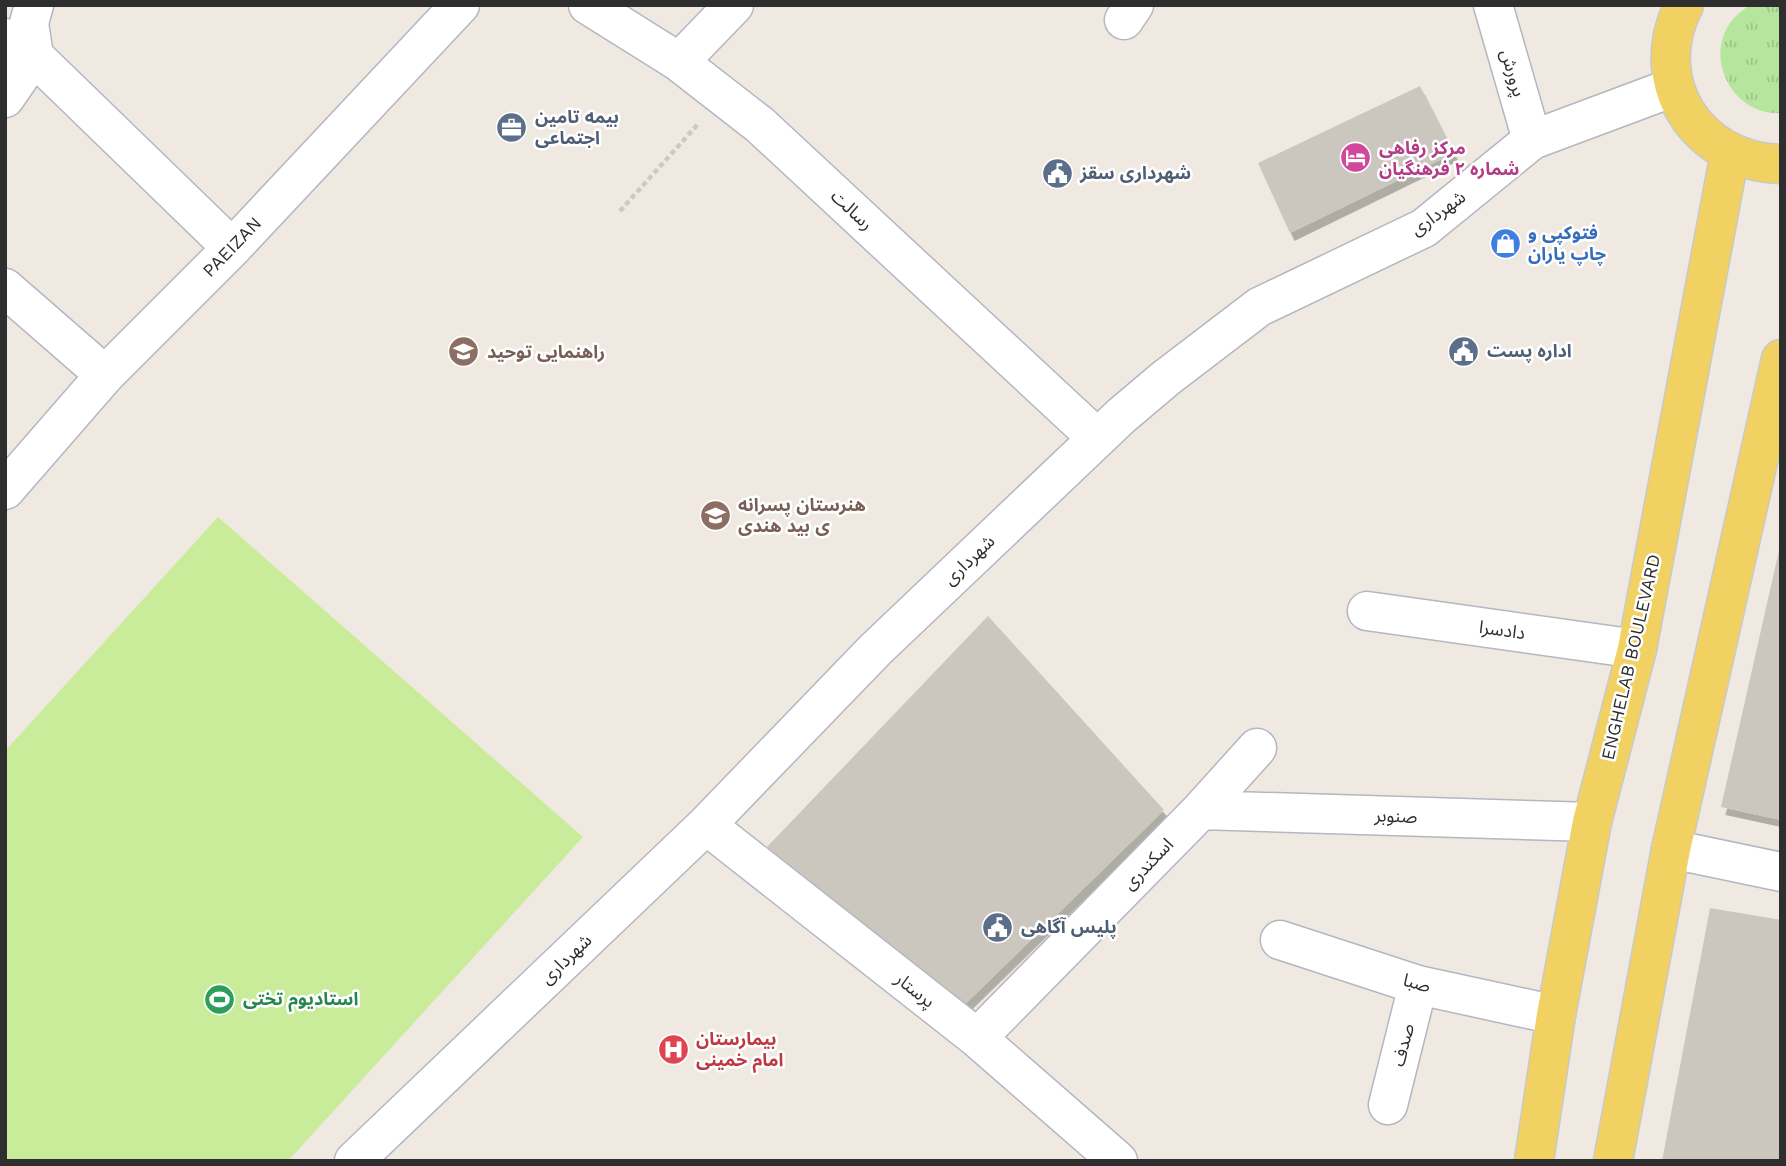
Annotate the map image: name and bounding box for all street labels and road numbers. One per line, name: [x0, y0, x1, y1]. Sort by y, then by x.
street label: پرورش: [1496, 47, 1530, 99]
street label: رسالت: [826, 185, 878, 235]
street label: شهرداری: [1406, 186, 1470, 240]
street label: PAEIZAN: [198, 212, 265, 281]
street label: شهرداری: [939, 530, 999, 590]
street label: ENGHELAB BOULEVARD: [1597, 552, 1664, 762]
street label: دادسرا: [1477, 616, 1527, 644]
street label: صنوبر: [1373, 804, 1418, 828]
street label: اسکندری: [1118, 833, 1178, 895]
street label: شهرداری: [536, 929, 596, 989]
street label: پرستار: [890, 967, 939, 1013]
street label: صبا: [1401, 969, 1433, 996]
street label: صدف: [1387, 1021, 1418, 1069]

